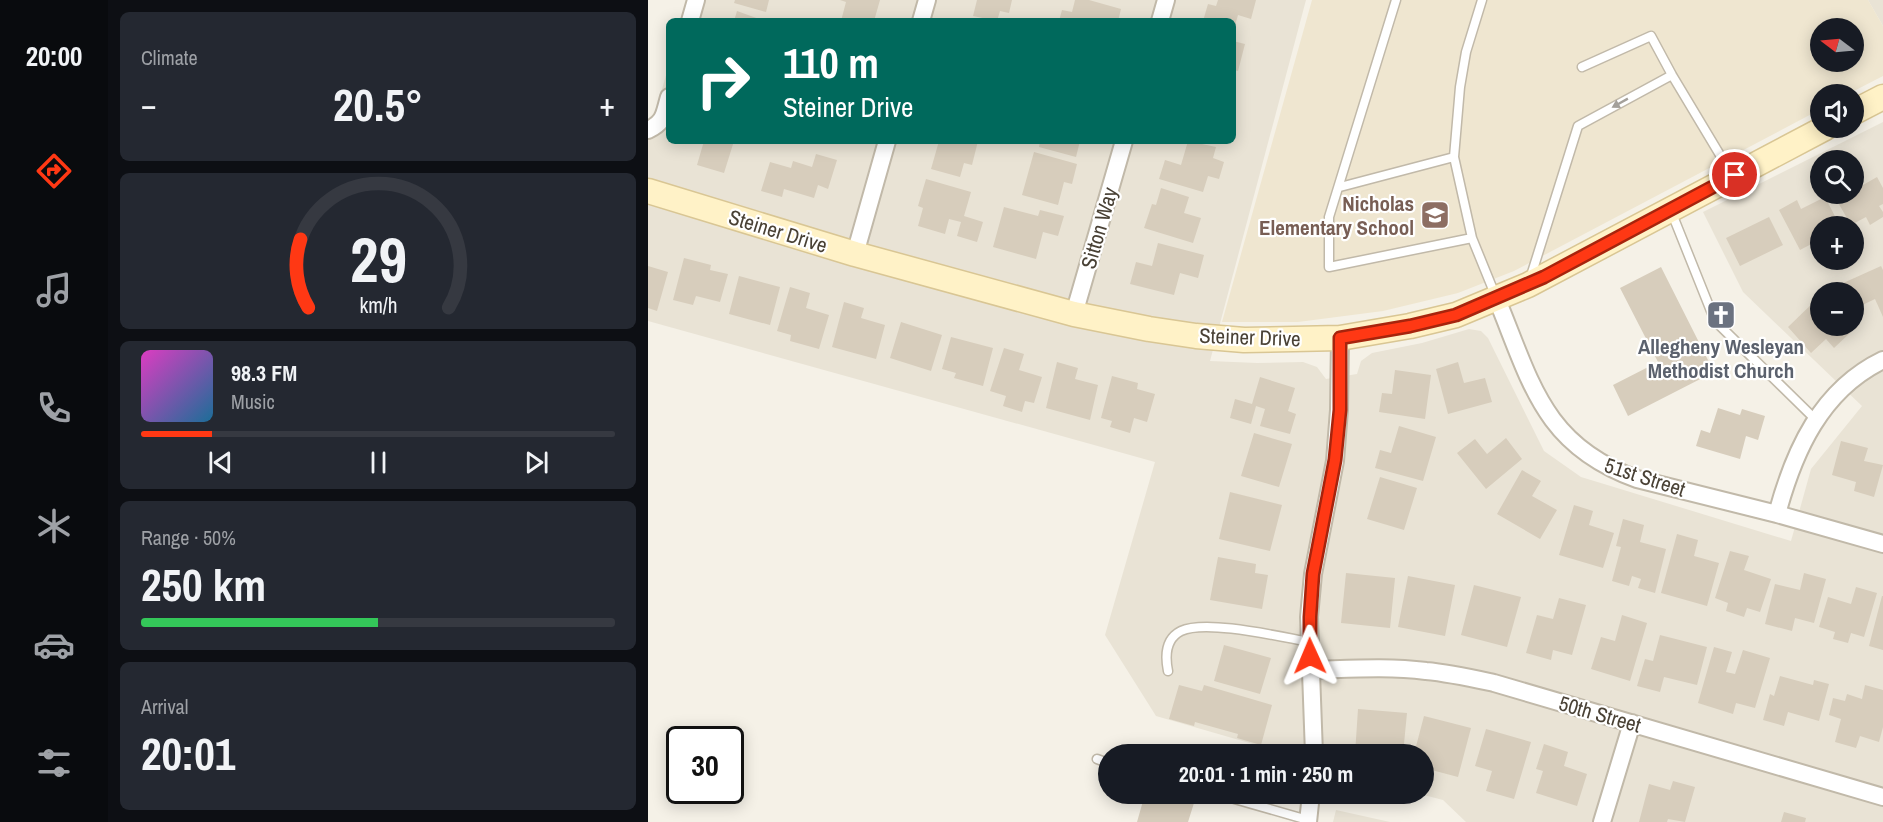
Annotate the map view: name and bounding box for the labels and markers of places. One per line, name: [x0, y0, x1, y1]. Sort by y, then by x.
pin: [1709, 149, 1760, 200]
place label: Nicholas Elementary School: [1259, 189, 1414, 242]
school or university icon: Nicholas Elementary School: [1419, 199, 1451, 231]
church icon: Allegheny Wesleyan Methodist Church: [1705, 299, 1737, 331]
place label: Allegheny Wesleyan Methodist Church: [1638, 332, 1804, 385]

